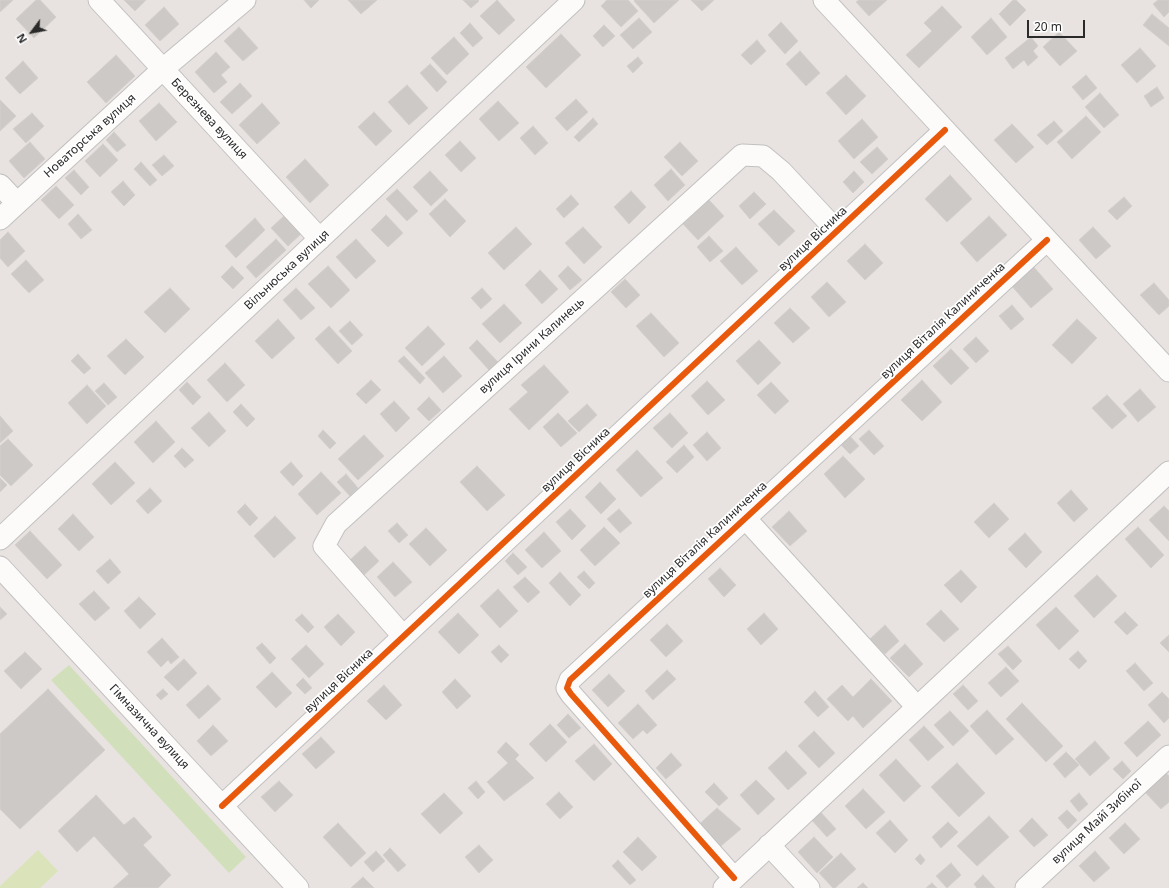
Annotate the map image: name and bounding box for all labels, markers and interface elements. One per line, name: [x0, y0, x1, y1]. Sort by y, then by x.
north arrow: [12, 12, 52, 52]
scale bar: [1029, 12, 1087, 38]
text: 20 m: [1034, 18, 1062, 35]
text: N: [13, 31, 30, 46]
street label: Березнева вулиця: [168, 76, 250, 162]
street label: Новаторська вулиця: [41, 91, 139, 181]
street label: вулиця Вісника: [776, 204, 850, 274]
street label: Вільнюська вулиця: [242, 227, 332, 313]
street label: вулиця Віталія Калиниченка: [878, 260, 1008, 382]
street label: вулиця Ірини Калинець: [476, 295, 588, 397]
street label: вулиця Вісника: [539, 425, 613, 495]
street label: вулиця Віталія Калиниченка: [640, 479, 770, 601]
street label: вулиця Вісника: [302, 646, 376, 716]
street label: Гімназична вулиця: [106, 682, 192, 772]
street label: вулиця Майї Зибіної: [1049, 777, 1145, 867]

